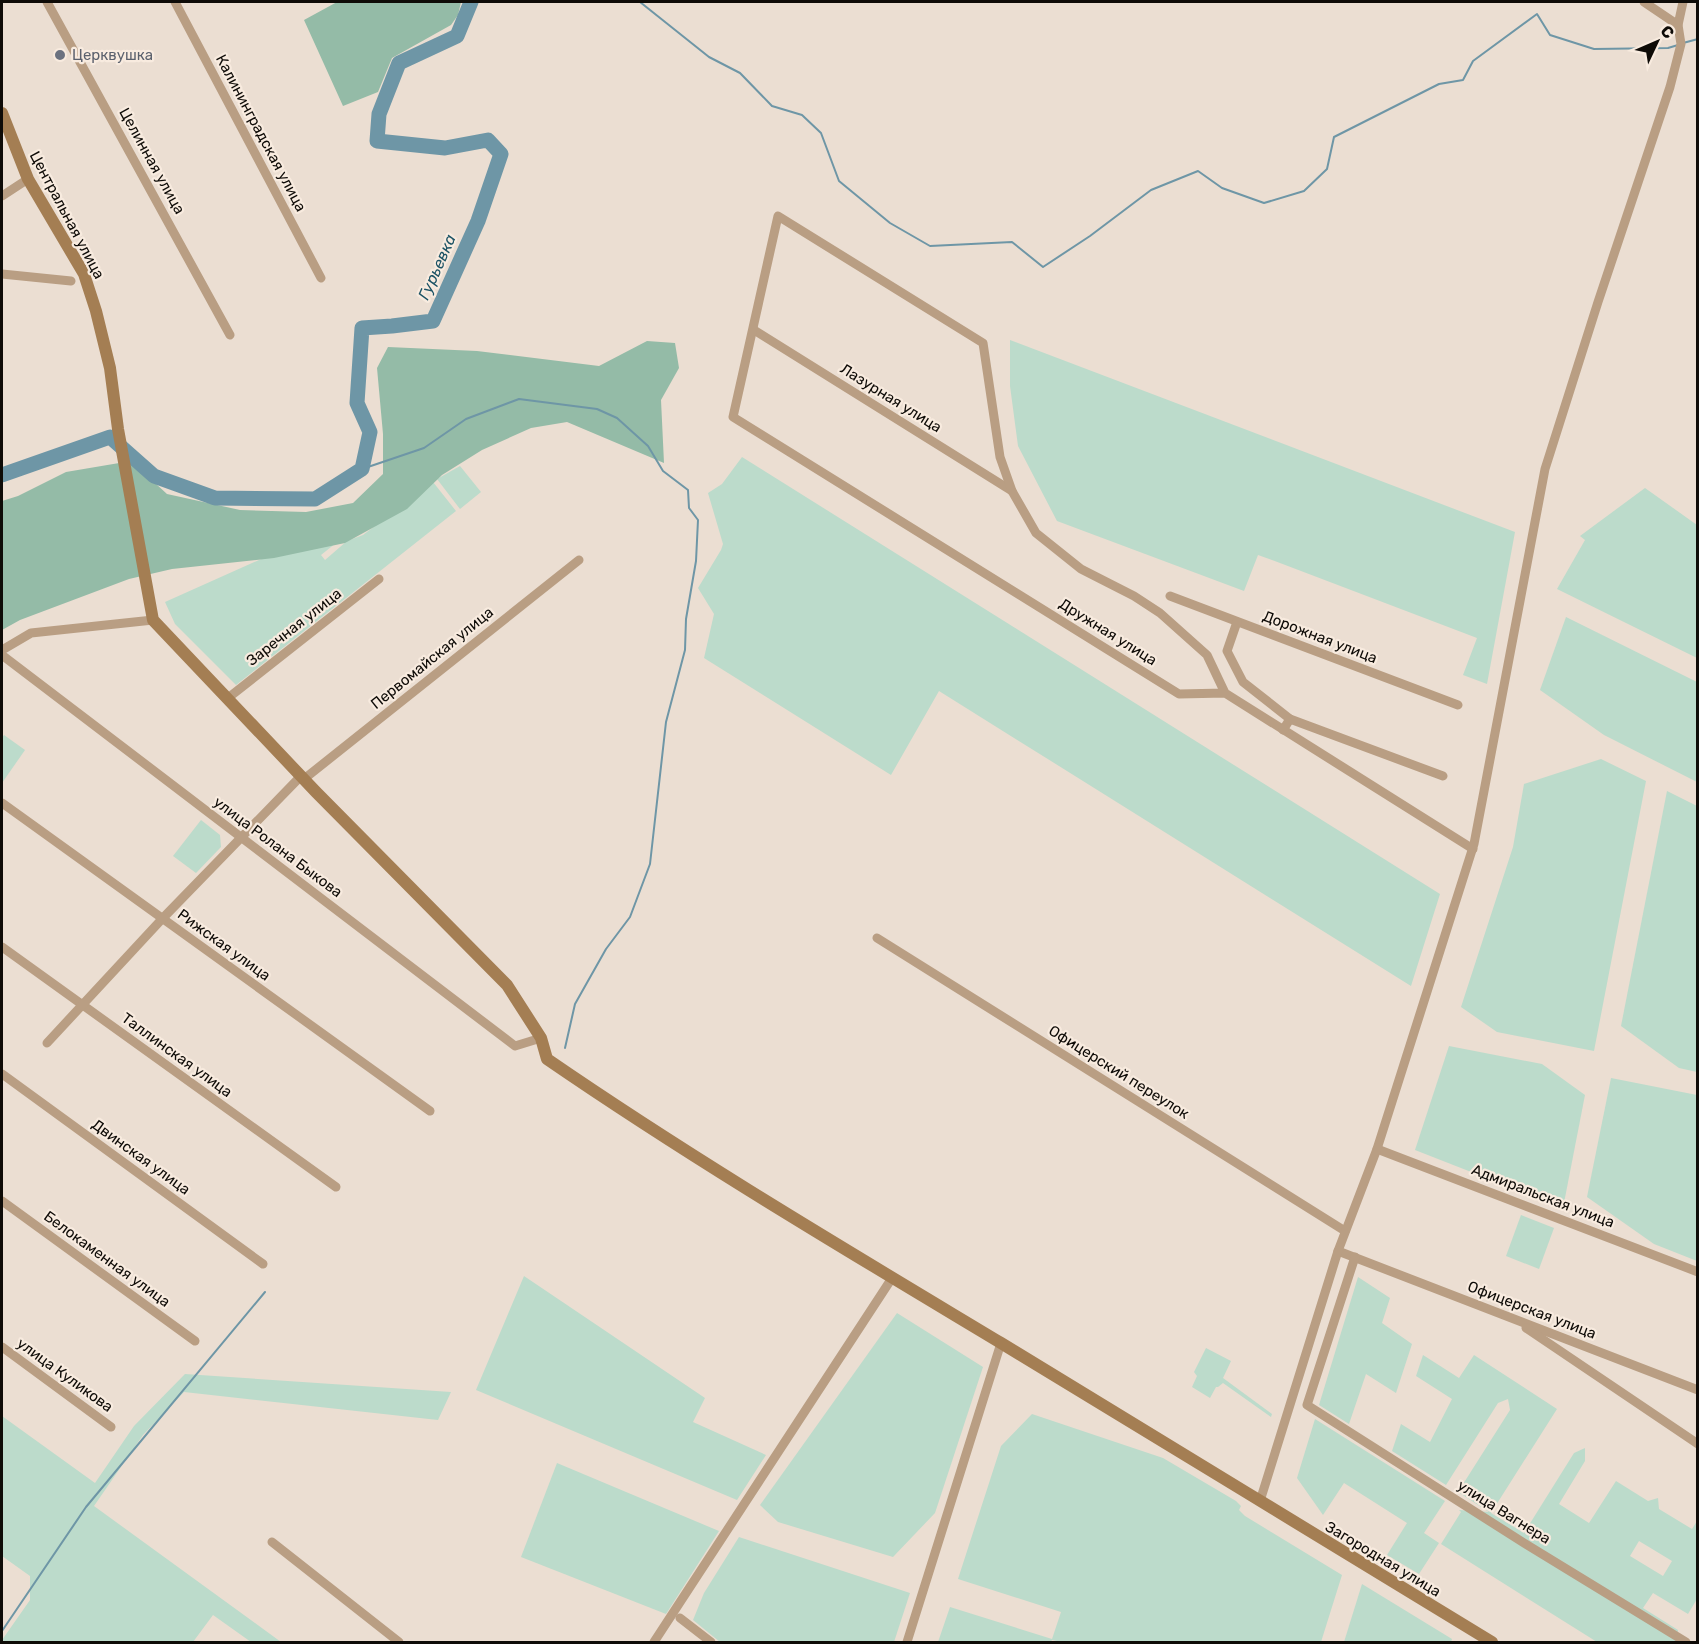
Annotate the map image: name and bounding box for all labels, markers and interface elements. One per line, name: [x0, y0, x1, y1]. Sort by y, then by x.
north arrow: [1627, 12, 1687, 72]
text: С: [1657, 21, 1678, 43]
place label: Церквушка: [72, 46, 153, 64]
marker: Церквушка: [53, 48, 67, 62]
street label: Калининградская улица: [212, 51, 310, 215]
street label: Целинная улица: [115, 105, 189, 217]
street label: Центральная улица: [26, 148, 108, 282]
water label: Гурьевка: [414, 231, 460, 303]
street label: Лазурная улица: [837, 360, 945, 436]
street label: Заречная улица: [243, 584, 345, 670]
street label: Дружная улица: [1056, 595, 1160, 669]
street label: Первомайская улица: [367, 603, 497, 713]
street label: Дорожная улица: [1260, 607, 1380, 667]
street label: улица Ролана Быкова: [210, 793, 346, 901]
street label: Рижская улица: [174, 905, 274, 985]
street label: Таллинская улица: [118, 1009, 236, 1101]
street label: Офицерский переулок: [1045, 1021, 1193, 1123]
street label: Двинская улица: [88, 1115, 194, 1199]
street label: Адмиральская улица: [1469, 1160, 1617, 1232]
street label: Белокаменная улица: [40, 1207, 174, 1311]
street label: Офицерская улица: [1465, 1277, 1599, 1343]
street label: улица Куликова: [14, 1334, 116, 1416]
street label: улица Вагнера: [1454, 1476, 1554, 1548]
street label: Загородная улица: [1322, 1517, 1444, 1601]

